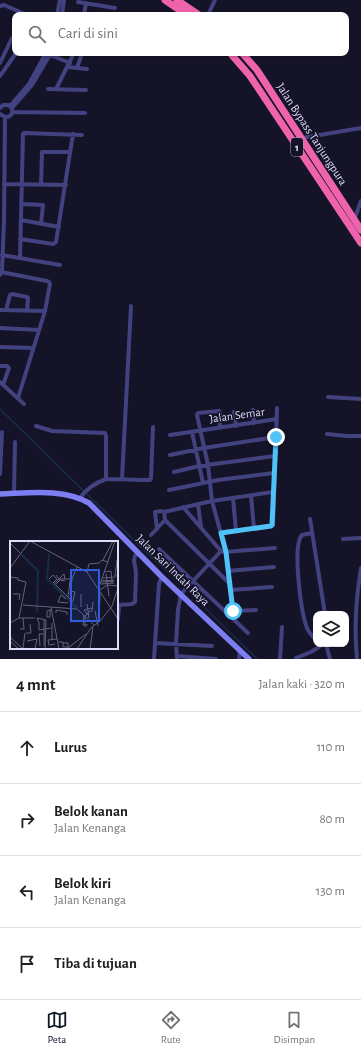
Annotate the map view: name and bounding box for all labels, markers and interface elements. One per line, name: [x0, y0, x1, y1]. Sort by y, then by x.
search box: [12, 12, 349, 56]
icon: search: [26, 23, 48, 45]
text: Cari di sini: [58, 26, 118, 41]
street label: Jalan Bypass Tanjungpura: [274, 81, 350, 188]
road number: 1: [291, 138, 303, 156]
street label: Jalan Semar: [209, 405, 265, 425]
route end: [267, 428, 285, 446]
street label: Jalan Sari Indah Raya: [133, 532, 212, 609]
inset map: [10, 541, 118, 649]
route start: [224, 602, 242, 620]
map controls: [313, 611, 349, 647]
button: layers: [313, 611, 349, 647]
text: 4 mnt: [16, 676, 55, 693]
text: Jalan kaki · 320 m: [259, 678, 345, 691]
icon: ahead: [16, 737, 38, 759]
text: Lurus: [54, 740, 87, 755]
text: 110 m: [317, 741, 345, 754]
text: Belok kanan: [54, 804, 128, 819]
icon: right: [16, 809, 38, 831]
text: 80 m: [319, 813, 345, 826]
text: Jalan Kenanga: [54, 822, 126, 835]
text: Belok kiri: [54, 876, 111, 891]
icon: left: [16, 881, 38, 903]
text: 130 m: [316, 885, 345, 898]
text: Jalan Kenanga: [54, 894, 126, 907]
icon: arrive: [16, 953, 38, 975]
text: Tiba di tujuan: [54, 956, 137, 971]
tab: Peta: [46, 1009, 68, 1046]
tab: Rute: [160, 1009, 182, 1046]
tab: Disimpan: [274, 1009, 315, 1046]

